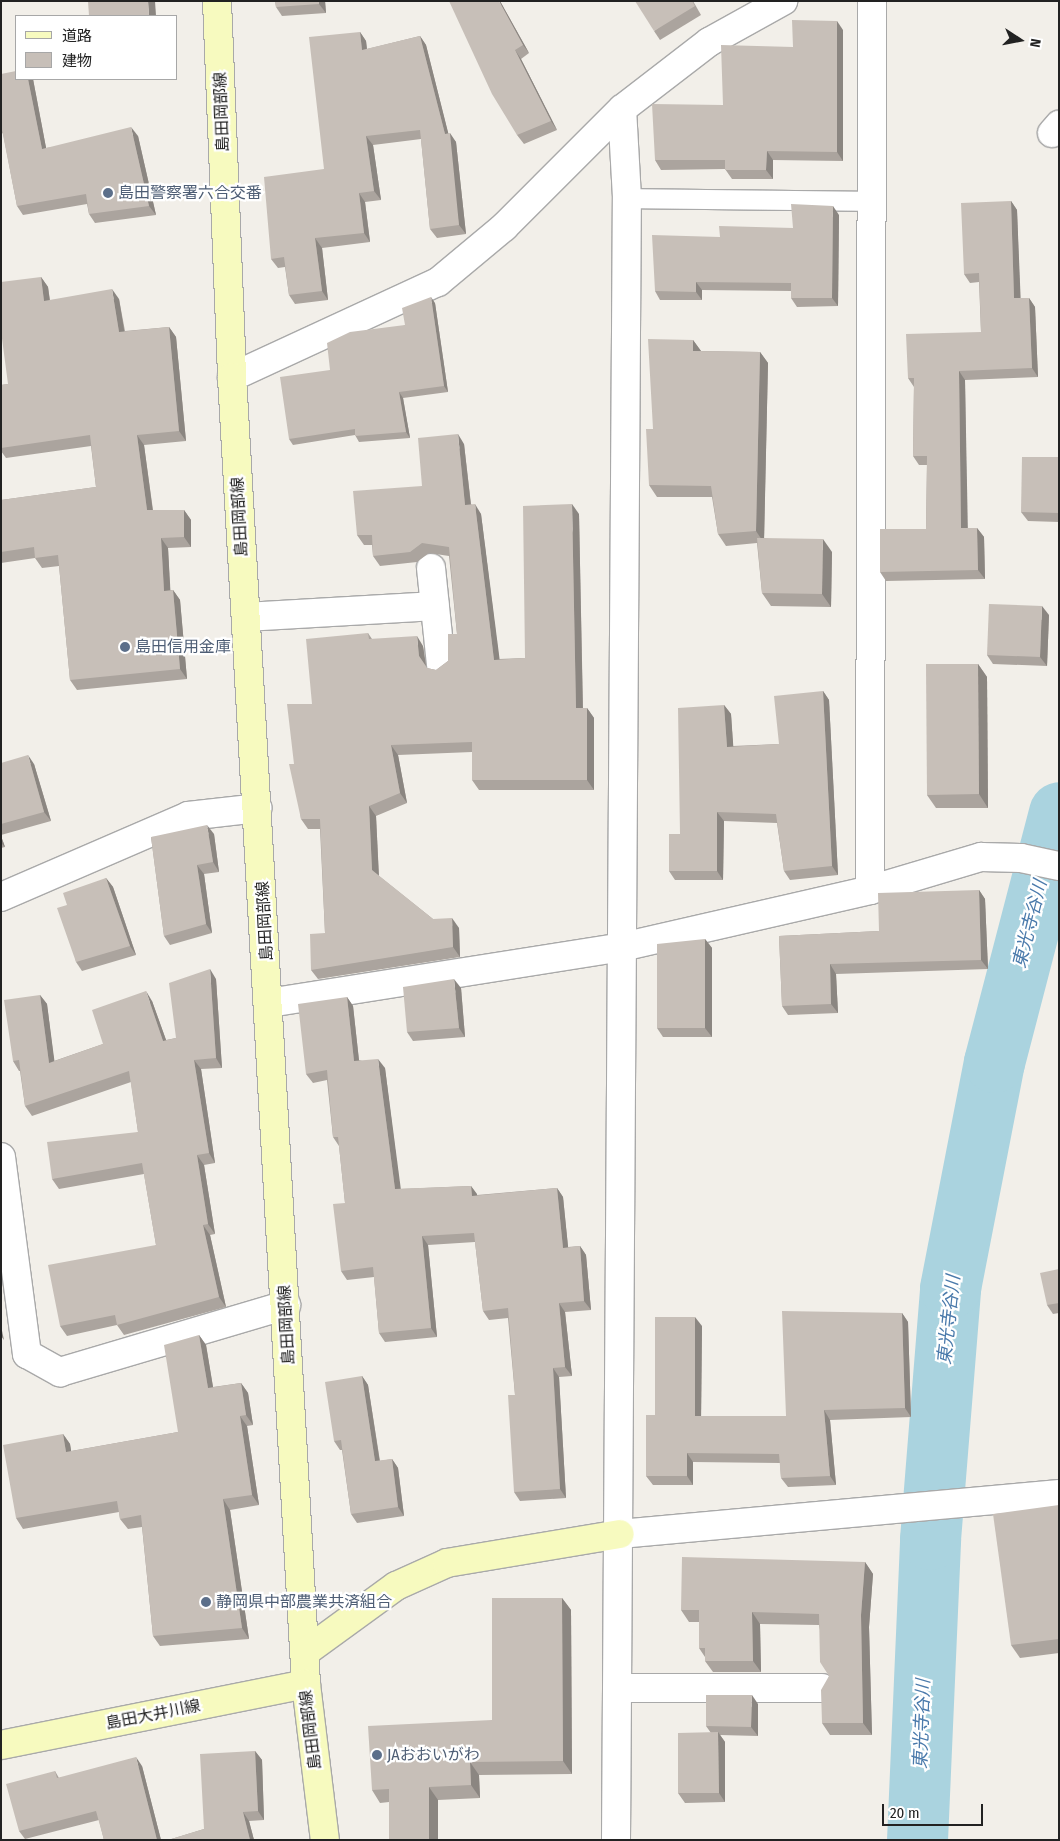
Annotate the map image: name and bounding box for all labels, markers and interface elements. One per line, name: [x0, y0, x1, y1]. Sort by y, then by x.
legend: [15, 15, 178, 80]
north arrow: [995, 15, 1045, 65]
text: 道路: [62, 27, 92, 45]
text: N: [1026, 37, 1044, 49]
text: 建物: [62, 52, 92, 70]
street label: 島田岡部線: [211, 72, 233, 152]
place label: 島田警察署六合交番: [118, 183, 262, 203]
marker: 島田警察署六合交番: [102, 187, 114, 199]
street label: 島田岡部線: [228, 477, 252, 557]
place label: 島田信用金庫: [135, 637, 231, 657]
marker: 島田信用金庫: [119, 641, 131, 653]
water label: 東光寺谷川: [1009, 878, 1051, 970]
street label: 島田岡部線: [253, 881, 277, 961]
water label: 東光寺谷川: [934, 1274, 964, 1366]
street label: 島田岡部線: [275, 1285, 299, 1365]
place label: 静岡県中部農業共済組合: [216, 1592, 392, 1612]
marker: 静岡県中部農業共済組合: [200, 1596, 212, 1608]
water label: 東光寺谷川: [910, 1679, 934, 1769]
street label: 島田岡部線: [297, 1689, 325, 1771]
street label: 島田大井川線: [104, 1696, 202, 1734]
place label: JAおおいがわ: [387, 1745, 480, 1765]
marker: JAおおいがわ: [371, 1749, 383, 1761]
scale bar: [885, 1794, 986, 1826]
text: 20 m: [890, 1804, 920, 1822]

